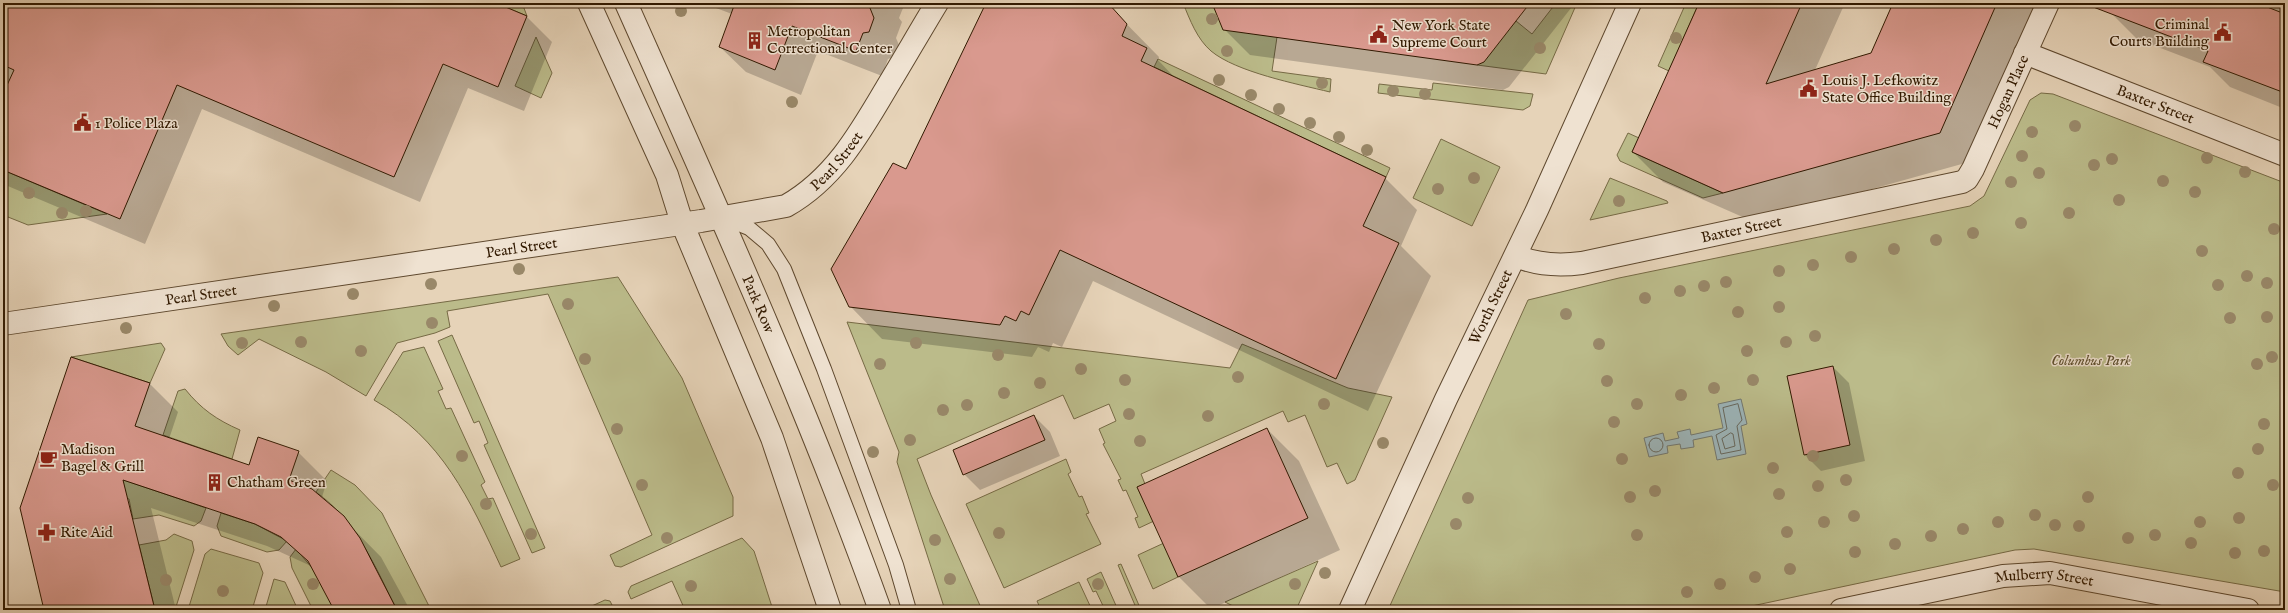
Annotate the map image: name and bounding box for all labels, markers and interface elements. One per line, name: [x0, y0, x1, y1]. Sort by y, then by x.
place label: Criminal Courts Building: [2109, 15, 2210, 51]
place label: New York State Supreme Court: [1392, 16, 1490, 52]
place label: Metropolitan Correctional Center: [767, 22, 893, 58]
public building icon: Criminal Courts Building: [2212, 23, 2232, 43]
public building icon: New York State Supreme Court: [1369, 24, 1389, 44]
building icon: Metropolitan Correctional Center: [744, 30, 764, 50]
street label: Hogan Place: [1983, 52, 2033, 132]
place label: Louis J. Lefkowitz State Office Building: [1822, 71, 1952, 107]
public building icon: Louis J. Lefkowitz State Office Building: [1799, 79, 1819, 99]
street label: Baxter Street: [2114, 81, 2197, 128]
public building icon: 1 Police Plaza: [72, 113, 92, 133]
place label: 1 Police Plaza: [95, 114, 178, 133]
street label: Pearl Street: [806, 128, 867, 195]
street label: Baxter Street: [1699, 212, 1783, 247]
street label: Pearl Street: [484, 233, 558, 263]
street label: Worth Street: [1465, 267, 1517, 348]
street label: Park Row: [737, 273, 779, 337]
street label: Pearl Street: [164, 281, 238, 310]
park label: Columbus Park: [2051, 351, 2131, 370]
place label: Madison Bagel & Grill: [61, 440, 145, 476]
cafe icon: Madison Bagel & Grill: [38, 448, 58, 468]
building icon: Chatham Green: [204, 472, 224, 492]
place label: Chatham Green: [227, 473, 326, 492]
pharmacy icon: Rite Aid: [37, 522, 57, 542]
place label: Rite Aid: [60, 523, 114, 542]
street label: Mulberry Street: [1993, 564, 2095, 591]

